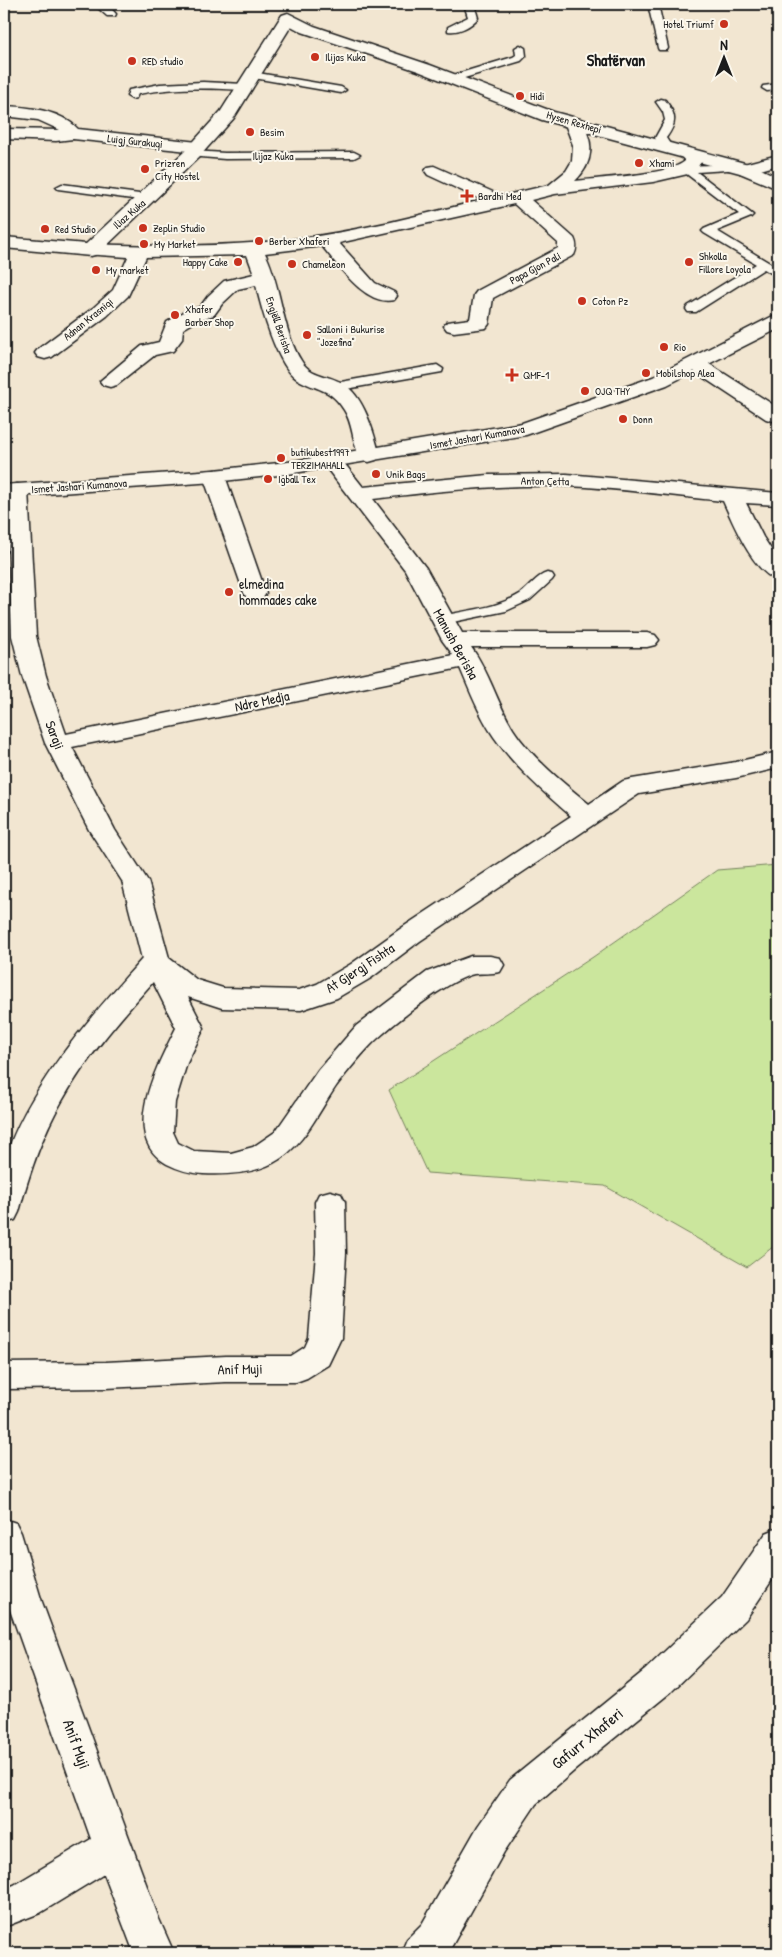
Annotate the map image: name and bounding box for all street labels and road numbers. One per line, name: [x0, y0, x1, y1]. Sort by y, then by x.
street label: Hysen Rexhepi: [545, 107, 603, 137]
street label: Luigj Gurakuqi: [107, 131, 163, 151]
street label: Ilijaz Kuka: [252, 149, 294, 163]
street label: Iliaz Kuka: [110, 196, 149, 232]
street label: Papa Gjon Pali: [507, 249, 563, 287]
street label: Adnan Krasniqi: [60, 295, 116, 343]
street label: Engjëll Berisha: [263, 295, 295, 356]
street label: Ismet Jashari Kumanova: [429, 422, 526, 452]
street label: Anton Çetta: [521, 474, 570, 488]
street label: Ismet Jashari Kumanova: [31, 476, 128, 496]
street label: Manush Berisha: [429, 605, 484, 683]
street label: Ndre Medja: [233, 685, 292, 717]
street label: Saraji: [40, 718, 70, 752]
street label: At Gjergj Fishta: [322, 938, 399, 998]
street label: Anif Muji: [217, 1359, 263, 1379]
street label: Gafurr Xhaferi: [546, 1702, 628, 1774]
street label: Anif Muji: [58, 1716, 96, 1772]

